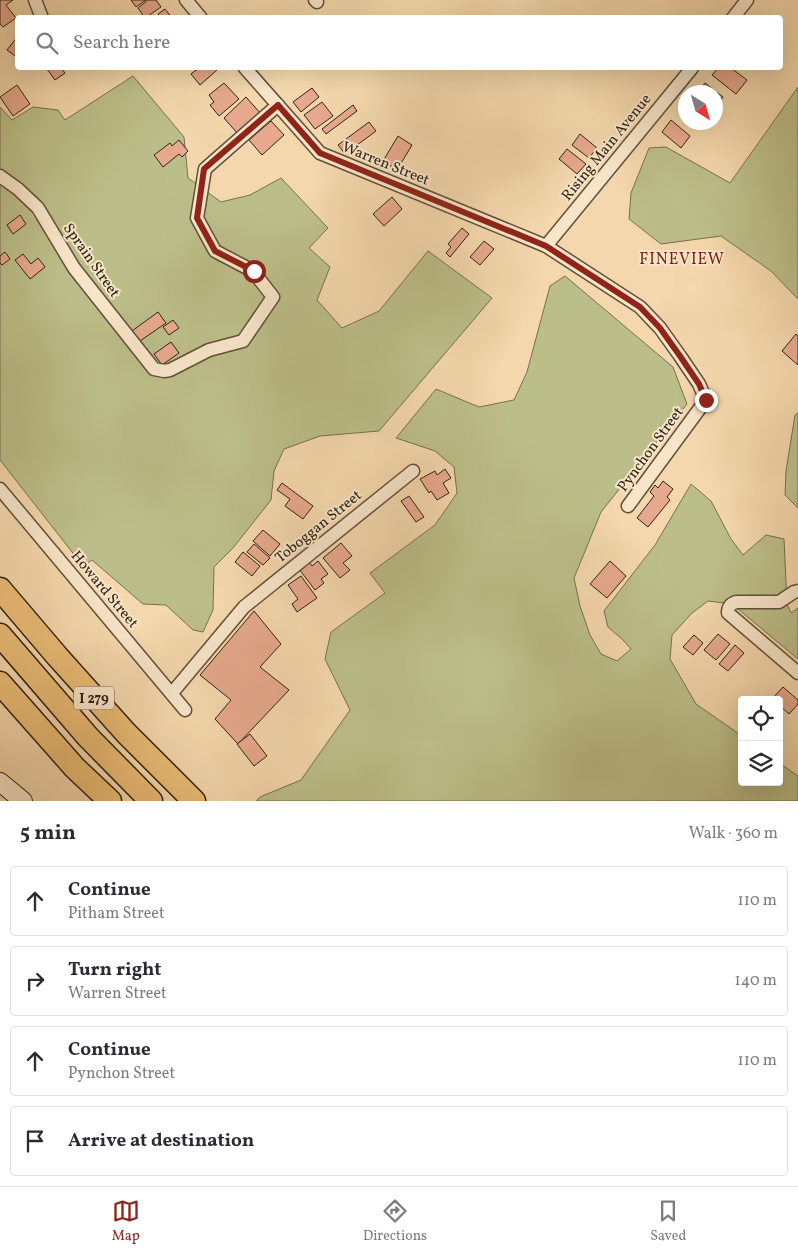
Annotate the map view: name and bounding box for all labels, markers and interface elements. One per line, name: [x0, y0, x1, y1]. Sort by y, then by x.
search box: [15, 15, 783, 70]
icon: search: [33, 29, 61, 57]
text: Search here: [73, 30, 170, 56]
north arrow: [678, 85, 723, 130]
street label: Rising Main Avenue: [557, 90, 657, 206]
street label: Warren Street: [339, 137, 432, 191]
street label: Sprain Street: [57, 219, 124, 302]
district label: FINEVIEW: [639, 249, 725, 271]
route start: [243, 260, 266, 283]
route end: [695, 389, 718, 412]
street label: Pynchon Street: [613, 403, 689, 497]
street label: Toboggan Street: [271, 486, 367, 569]
street label: Howard Street: [65, 547, 143, 633]
road number: I 279: [74, 686, 114, 710]
map controls: [738, 696, 783, 786]
button: locate: [738, 696, 783, 741]
button: layers: [738, 741, 783, 786]
text: 5 min: [20, 819, 76, 848]
text: Walk · 360 m: [689, 823, 778, 845]
text: Continue: [68, 877, 151, 903]
icon: ahead: [21, 887, 49, 915]
text: 110 m: [738, 890, 777, 912]
text: Pitham Street: [68, 903, 165, 925]
text: Turn right: [68, 957, 161, 983]
icon: right: [21, 967, 49, 995]
text: 140 m: [735, 970, 777, 992]
text: Warren Street: [68, 983, 167, 1005]
text: Continue: [68, 1037, 151, 1063]
icon: ahead: [21, 1047, 49, 1075]
text: 110 m: [738, 1050, 777, 1072]
text: Pynchon Street: [68, 1063, 175, 1085]
icon: arrive: [21, 1127, 49, 1155]
text: Arrive at destination: [68, 1128, 254, 1154]
tab: Map: [112, 1197, 140, 1246]
tab: Directions: [363, 1197, 427, 1246]
tab: Saved: [650, 1197, 686, 1246]

